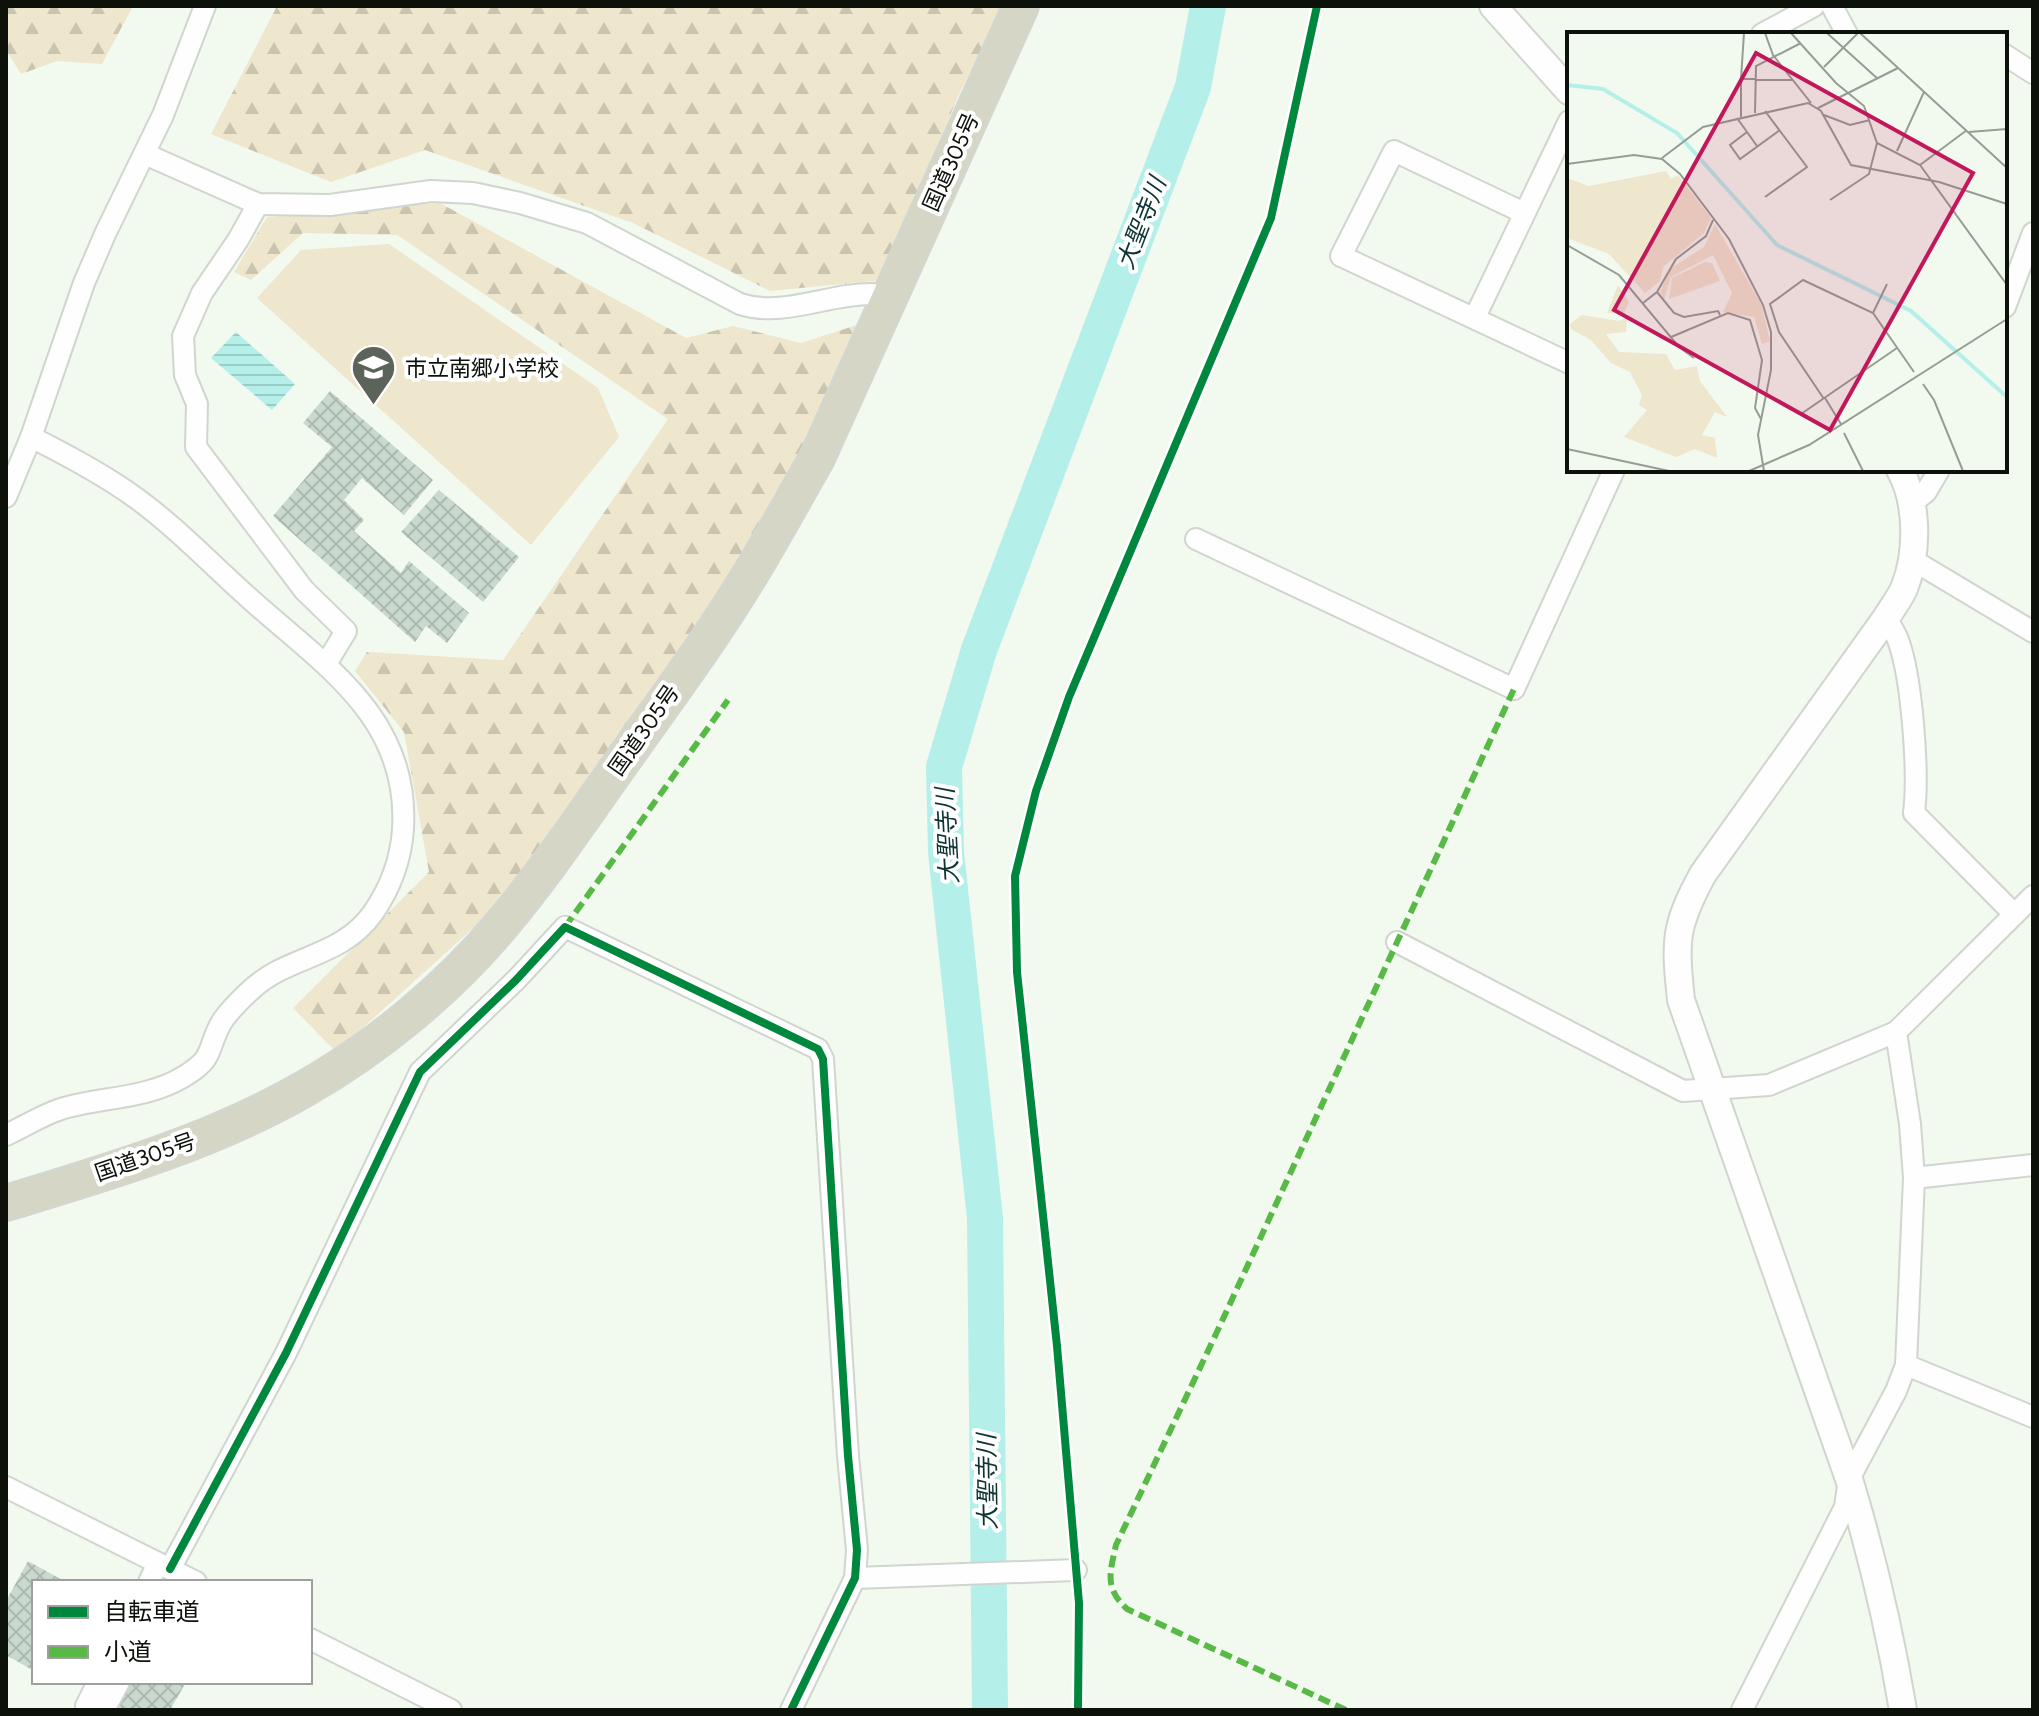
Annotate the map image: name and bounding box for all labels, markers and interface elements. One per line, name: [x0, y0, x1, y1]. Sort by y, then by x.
inset map: [1567, 32, 2007, 472]
street label: 国道305号: [917, 109, 985, 215]
water label: 大聖寺川: [1110, 170, 1173, 273]
school or university icon: 市立南郷小学校: [350, 344, 398, 407]
place label: 市立南郷小学校: [405, 355, 559, 382]
street label: 国道305号: [603, 679, 685, 781]
water label: 大聖寺川: [930, 784, 964, 885]
street label: 国道305号: [91, 1127, 199, 1187]
water label: 大聖寺川: [972, 1431, 1002, 1530]
legend: [32, 1580, 312, 1684]
text: 自転車道: [104, 1597, 200, 1626]
text: 小道: [104, 1637, 152, 1666]

